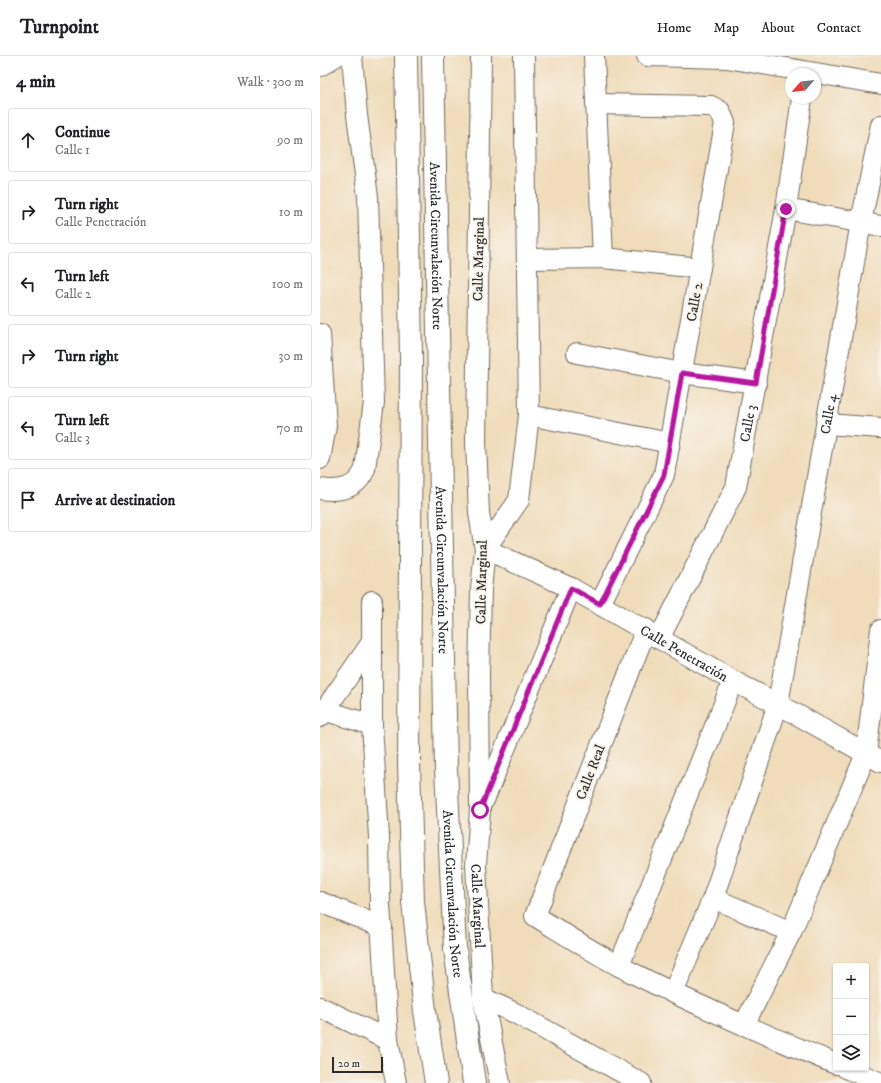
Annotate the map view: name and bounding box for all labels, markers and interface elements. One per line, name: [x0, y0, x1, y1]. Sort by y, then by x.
text: Turnpoint: [20, 16, 99, 39]
text: Home: [657, 19, 691, 37]
text: Map: [713, 19, 739, 37]
text: About: [761, 19, 795, 37]
text: Contact: [817, 19, 861, 37]
north arrow: [785, 68, 821, 104]
text: 4 min: [16, 71, 55, 93]
text: Walk · 300 m: [237, 74, 304, 90]
text: Continue: [55, 123, 110, 142]
icon: ahead: [17, 129, 39, 151]
text: 90 m: [277, 132, 303, 148]
text: Calle 1: [55, 142, 90, 158]
street label: Avenida Circunvalación Norte: [425, 162, 446, 330]
text: Turn right: [55, 195, 118, 214]
route end: [777, 200, 795, 218]
icon: right: [17, 201, 39, 223]
text: 10 m: [279, 204, 303, 220]
text: Calle Penetración: [55, 214, 147, 230]
street label: Calle Marginal: [469, 216, 489, 301]
text: Turn left: [55, 267, 109, 286]
icon: left: [17, 273, 39, 295]
text: 100 m: [272, 276, 303, 292]
street label: Calle 2: [683, 281, 707, 323]
text: Calle 2: [55, 286, 92, 302]
icon: right: [17, 345, 39, 367]
text: Turn right: [55, 347, 118, 366]
text: 30 m: [279, 348, 303, 364]
street label: Calle 4: [817, 392, 841, 436]
street label: Calle 3: [736, 403, 761, 444]
text: Turn left: [55, 411, 109, 430]
icon: left: [17, 417, 39, 439]
text: 70 m: [277, 420, 303, 436]
text: Calle 3: [55, 430, 90, 446]
street label: Avenida Circunvalación Norte: [431, 486, 452, 654]
icon: arrive: [17, 489, 39, 511]
text: Arrive at destination: [55, 491, 175, 510]
street label: Calle Marginal: [472, 539, 492, 624]
street label: Calle Penetración: [636, 621, 732, 687]
street label: Calle Real: [572, 742, 610, 802]
route start: [471, 801, 489, 819]
street label: Avenida Circunvalación Norte: [438, 809, 467, 979]
street label: Calle Marginal: [466, 863, 488, 949]
map controls: [833, 963, 869, 1071]
button: +: [833, 963, 869, 999]
button: −: [833, 999, 869, 1035]
button: layers: [833, 1035, 869, 1071]
scale bar: [332, 1055, 383, 1074]
text: 20 m: [338, 1057, 360, 1071]

